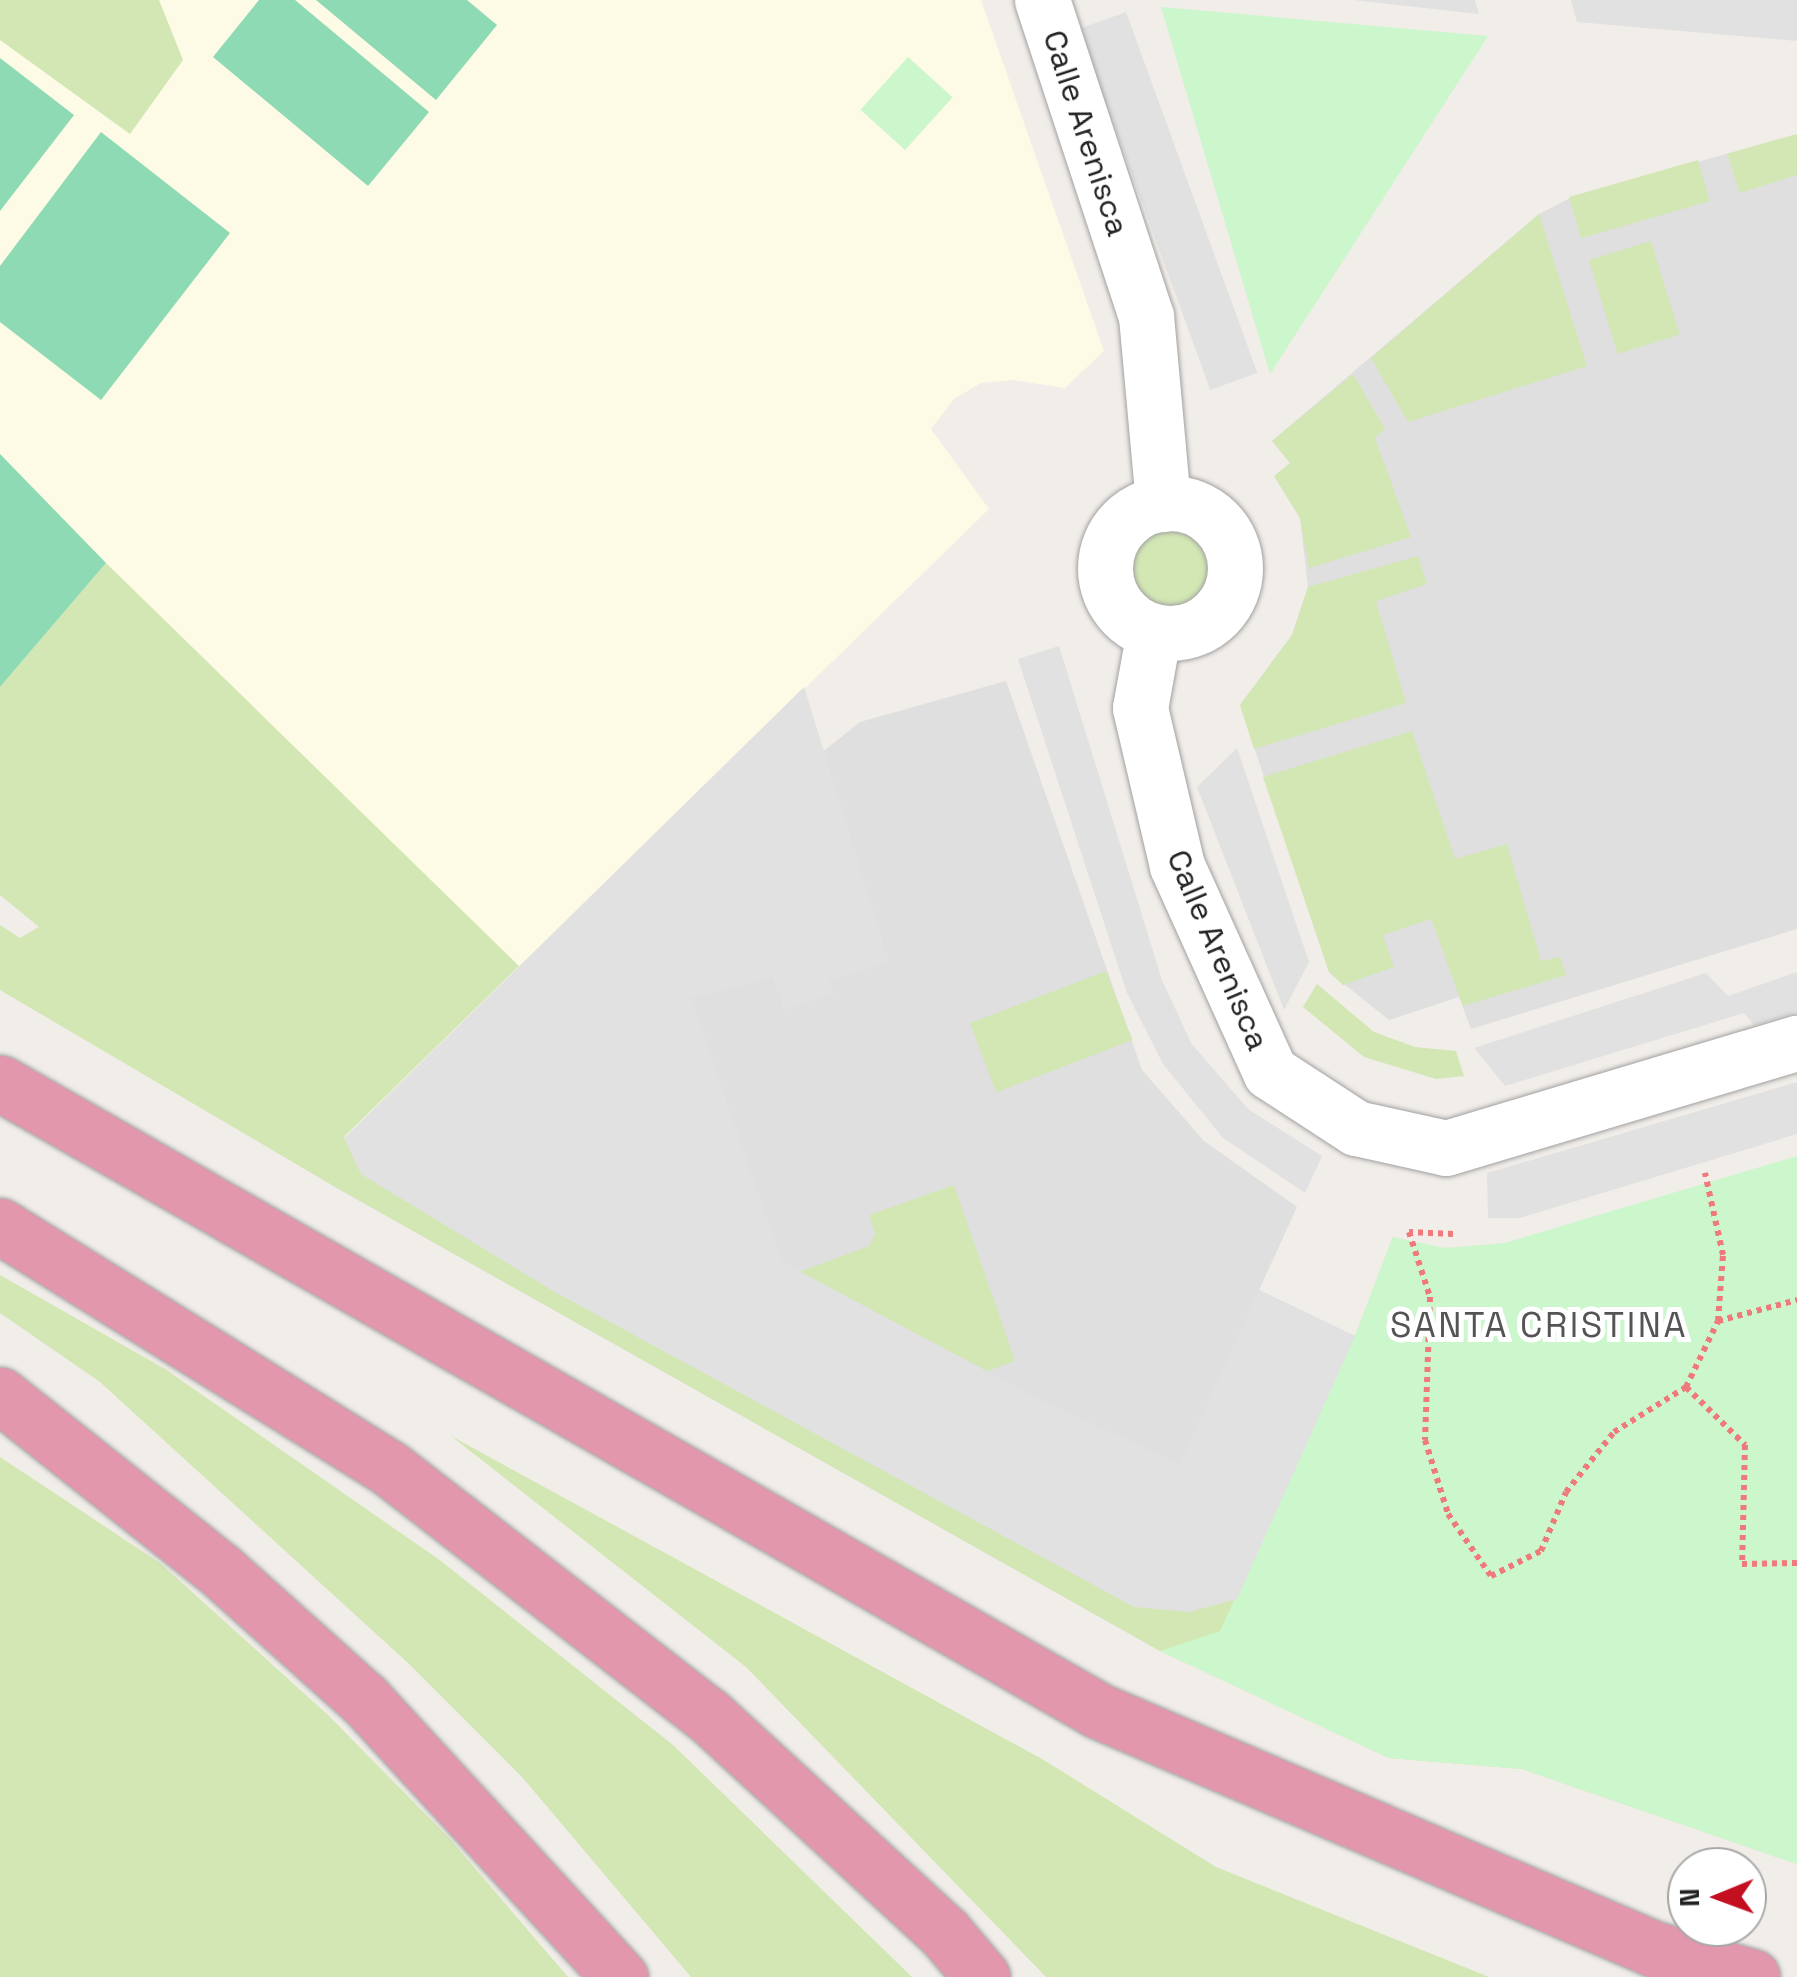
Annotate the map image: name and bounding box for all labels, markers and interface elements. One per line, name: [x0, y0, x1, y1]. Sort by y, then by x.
street label: Calle Arenisca: [1035, 25, 1137, 241]
street label: Calle Arenisca: [1158, 844, 1278, 1056]
district label: SANTA CRISTINA: [1390, 1304, 1688, 1346]
north arrow: [1667, 1847, 1767, 1947]
text: N: [1671, 1888, 1707, 1907]

